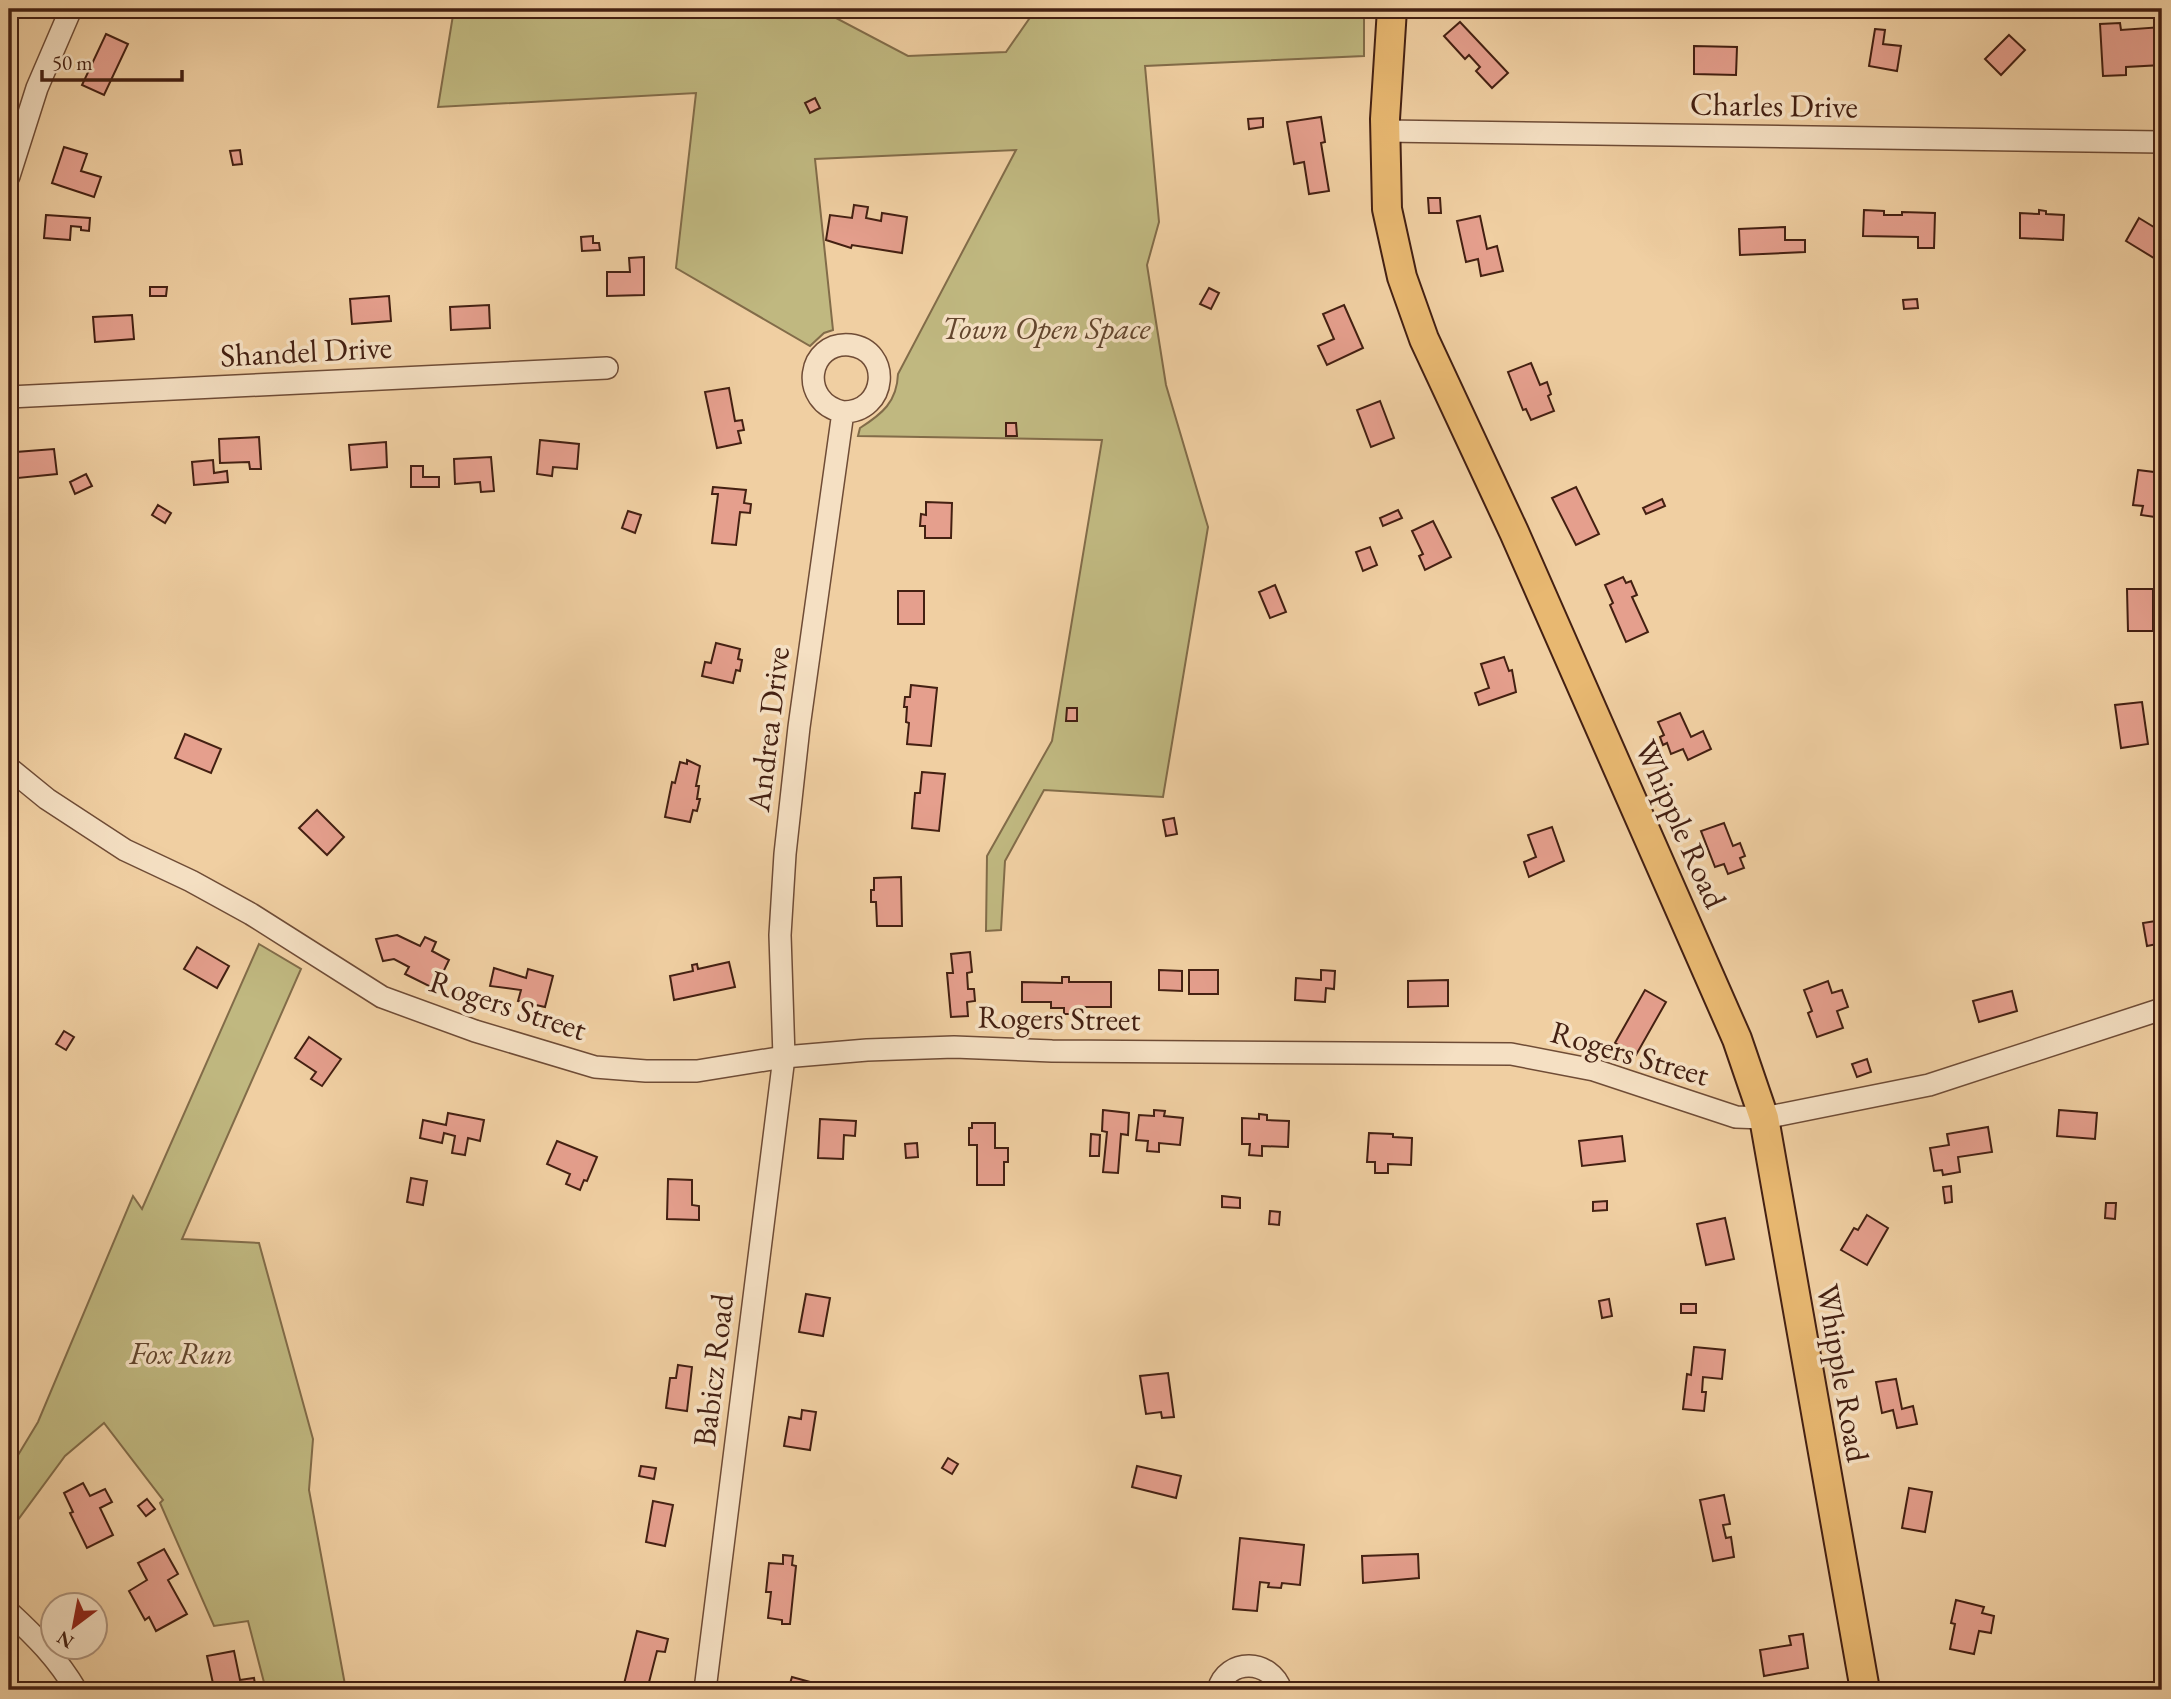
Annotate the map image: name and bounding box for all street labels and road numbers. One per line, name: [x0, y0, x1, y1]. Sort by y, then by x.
street label: Charles Drive: [1690, 83, 1858, 127]
street label: Shandel Drive: [219, 326, 393, 376]
street label: Andrea Drive: [737, 644, 799, 815]
street label: Whipple Road: [1625, 733, 1737, 915]
street label: Rogers Street: [424, 960, 592, 1050]
street label: Rogers Street: [977, 996, 1141, 1040]
street label: Rogers Street: [1546, 1010, 1714, 1096]
street label: Whipple Road: [1807, 1281, 1879, 1466]
street label: Babicz Road: [683, 1290, 743, 1449]

